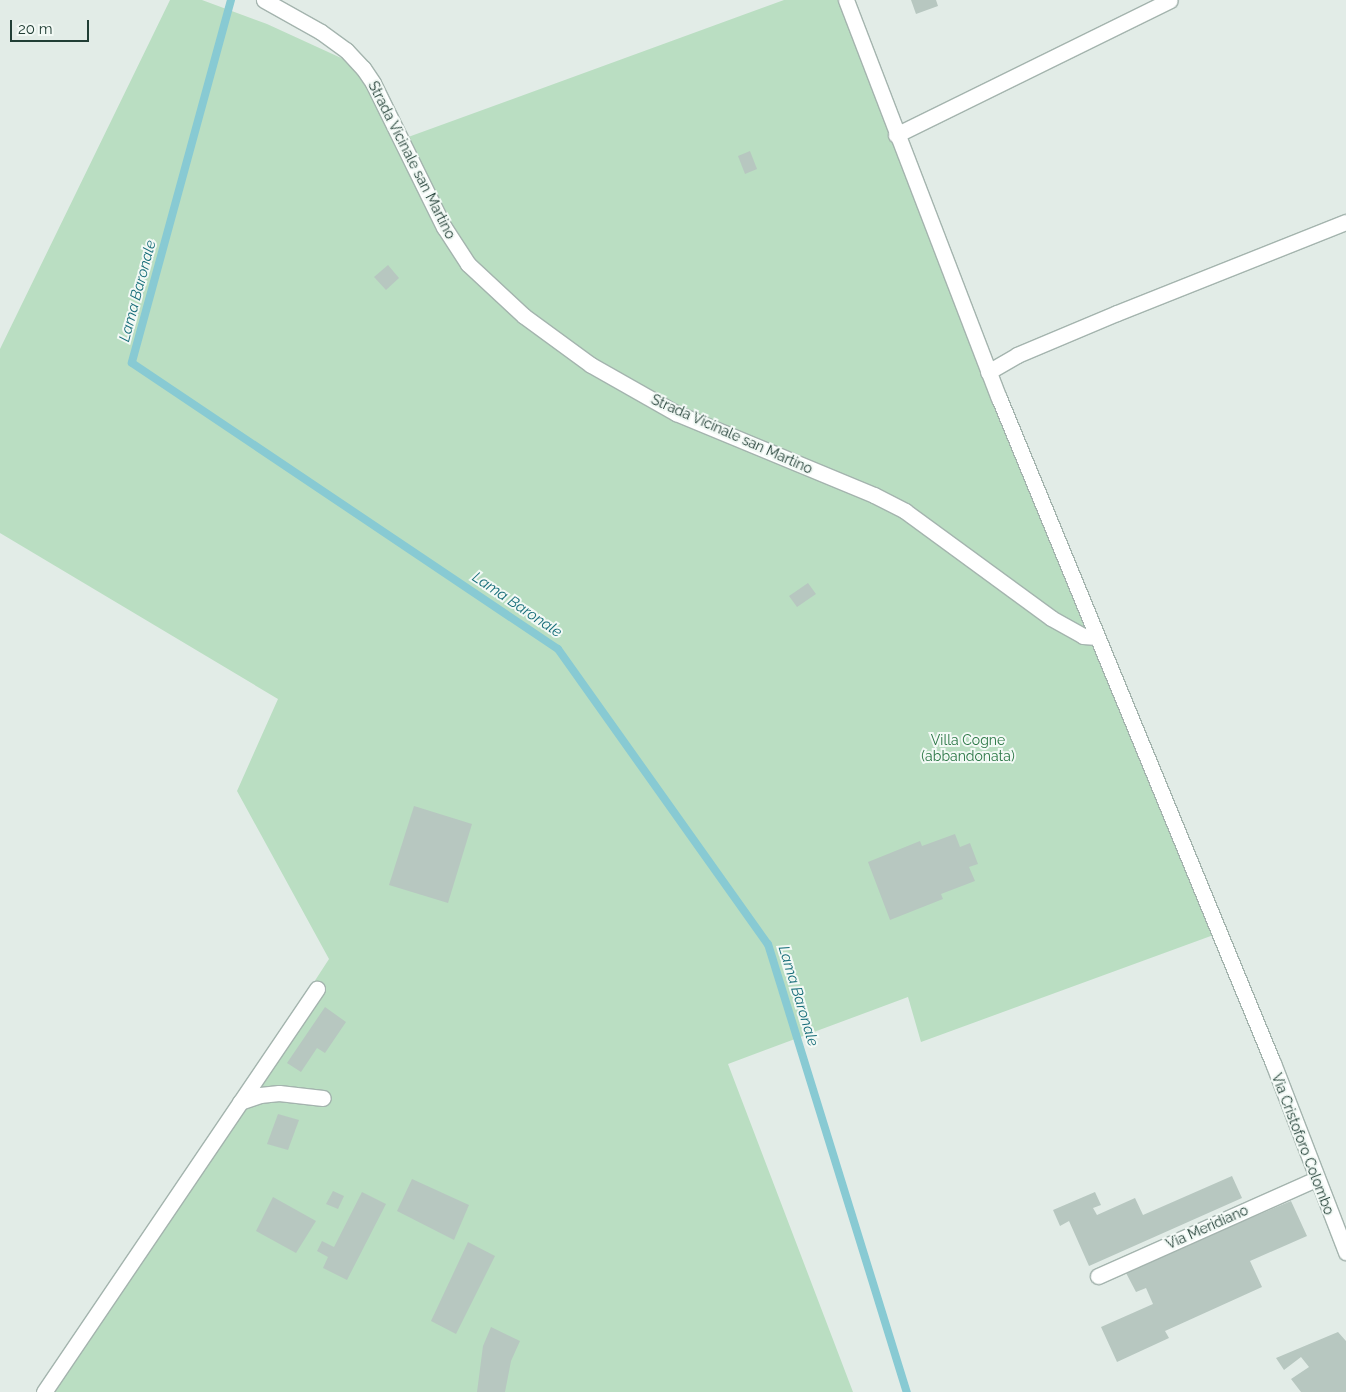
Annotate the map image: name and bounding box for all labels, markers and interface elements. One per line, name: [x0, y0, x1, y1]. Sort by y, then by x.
scale bar: [12, 10, 91, 42]
text: 20 m: [18, 20, 53, 38]
street label: Strada Vicinale san Martino: [365, 78, 459, 242]
water label: Lama Baronale: [116, 238, 160, 344]
street label: Strada Vicinale san Martino: [649, 391, 815, 477]
water label: Lama Baronale: [469, 568, 565, 642]
park label: Villa Cogne (abbandonata): [921, 732, 1015, 764]
water label: Lama Baronale: [774, 944, 822, 1048]
street label: Via Cristoforo Colombo: [1268, 1071, 1338, 1217]
street label: Via Meridiano: [1163, 1201, 1251, 1253]

